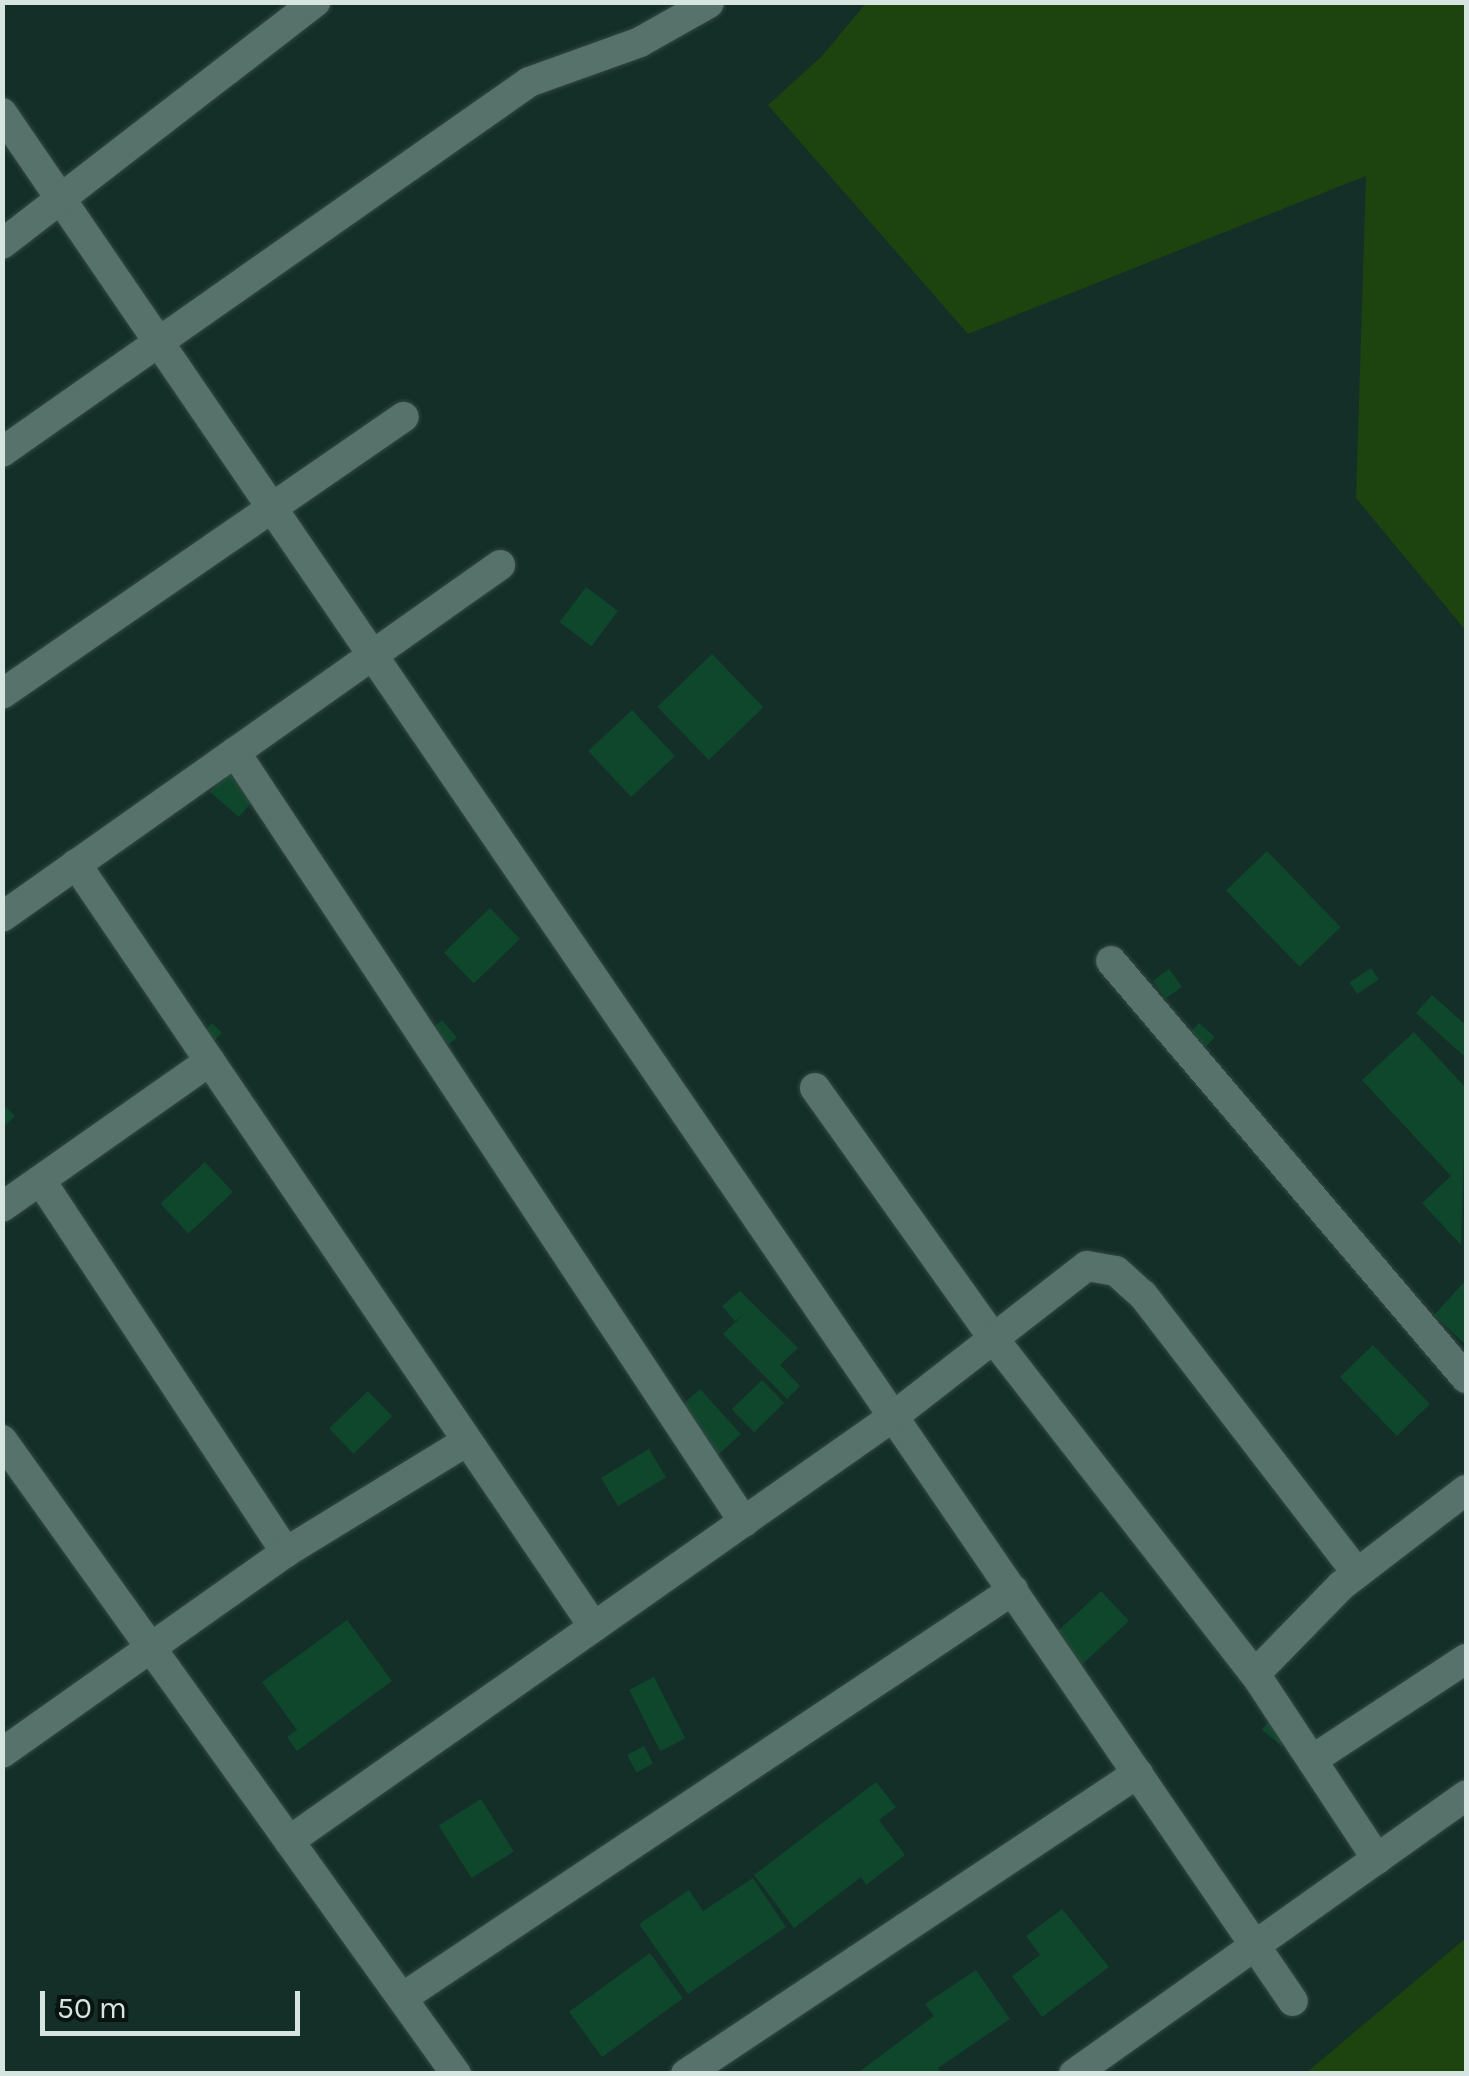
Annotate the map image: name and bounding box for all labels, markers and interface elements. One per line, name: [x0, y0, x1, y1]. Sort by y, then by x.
scale bar: [45, 1971, 305, 2033]
text: 50 m: [57, 1990, 127, 2026]

